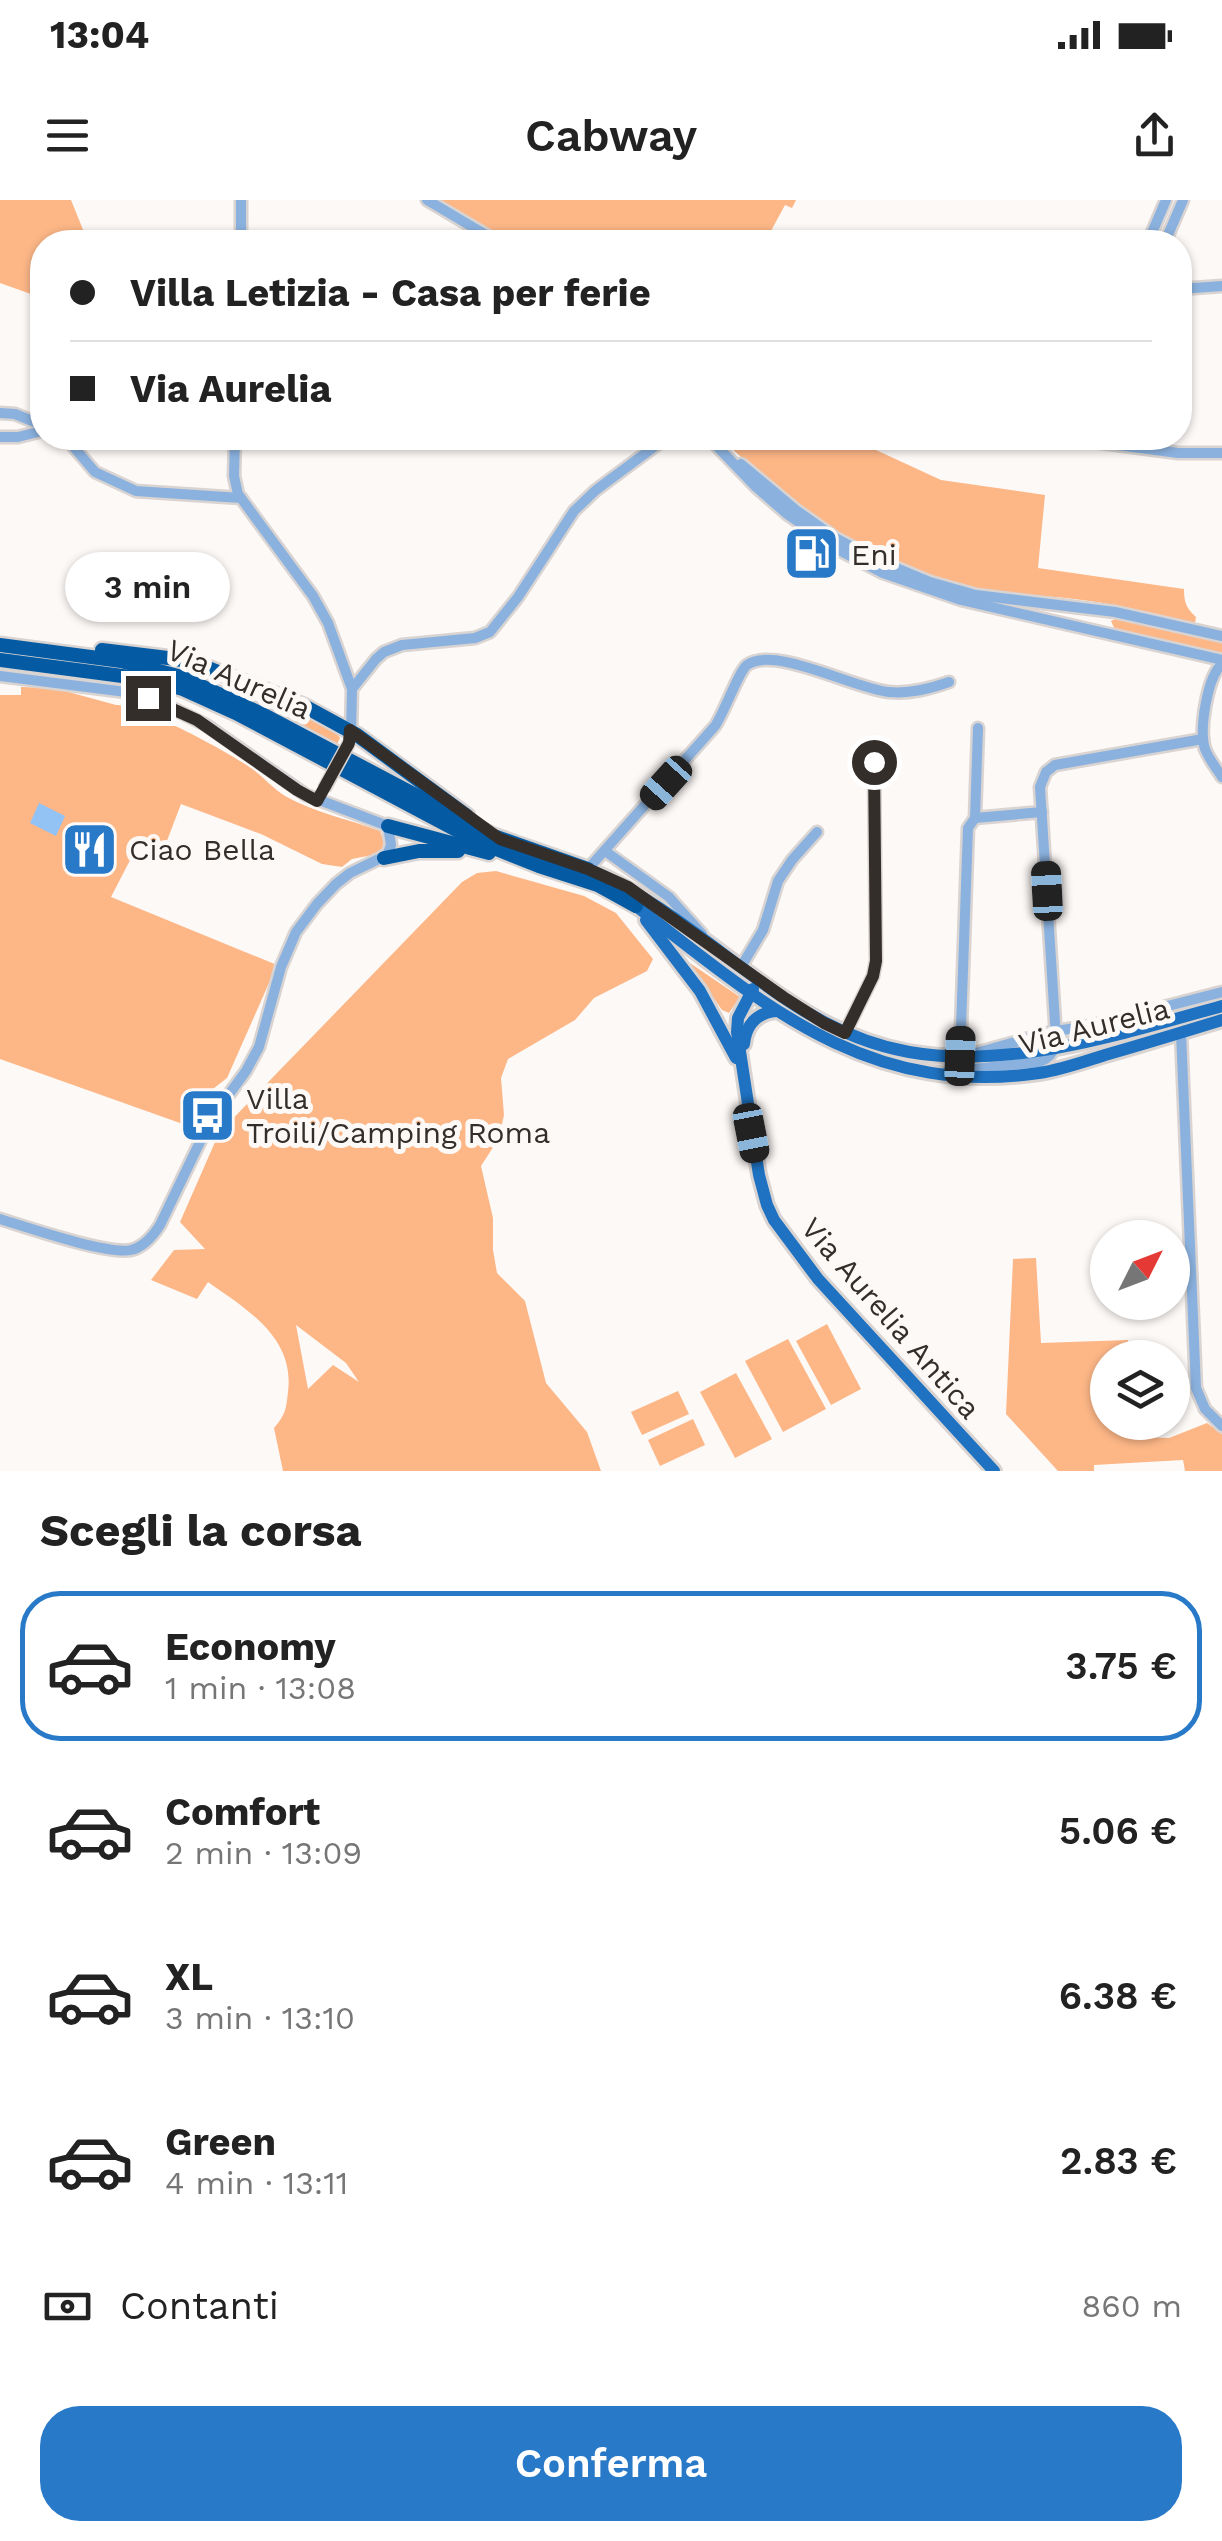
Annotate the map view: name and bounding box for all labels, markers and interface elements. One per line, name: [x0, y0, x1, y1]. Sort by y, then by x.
text: 13:04: [50, 13, 149, 57]
icon: menu: [40, 108, 95, 163]
icon: share: [1127, 108, 1182, 163]
text: Cabway: [525, 109, 697, 162]
text: Villa Letizia - Casa per ferie: [130, 271, 651, 315]
text: Via Aurelia: [130, 367, 331, 411]
fuel station icon: Eni: [782, 524, 842, 584]
place label: Eni: [851, 537, 897, 572]
callout: 3 min: [66, 553, 230, 623]
text: 3 min: [104, 568, 191, 606]
street label: Via Aurelia: [162, 632, 316, 726]
route end: [126, 676, 171, 721]
route start: [852, 740, 897, 785]
car: [635, 751, 697, 815]
restaurant icon: Ciao Bella: [60, 819, 120, 879]
place label: Ciao Bella: [129, 832, 275, 867]
car: [1030, 860, 1064, 922]
street label: Via Aurelia: [1015, 990, 1173, 1062]
car: [944, 1025, 976, 1087]
place label: Villa Troili/Camping Roma: [246, 1081, 550, 1150]
bus stop icon: Villa Troili/Camping Roma: [177, 1085, 237, 1145]
car: [731, 1101, 771, 1165]
street label: Via Aurelia Antica: [794, 1210, 988, 1426]
north arrow: [1090, 1220, 1190, 1320]
map controls: [1090, 1220, 1190, 1440]
button: layers: [1090, 1340, 1190, 1440]
text: Scegli la corsa: [40, 1504, 362, 1557]
icon: car: [45, 1621, 135, 1711]
text: Economy: [165, 1625, 336, 1669]
text: 3.75 €: [1065, 1644, 1177, 1688]
text: 1 min · 13:08: [165, 1669, 356, 1707]
icon: car: [45, 1786, 135, 1876]
text: Comfort: [165, 1790, 320, 1834]
text: 5.06 €: [1059, 1809, 1177, 1853]
text: 2 min · 13:09: [165, 1834, 362, 1872]
icon: car: [45, 1951, 135, 2041]
text: XL: [165, 1955, 213, 1999]
text: 6.38 €: [1059, 1974, 1177, 2018]
text: 3 min · 13:10: [165, 1999, 355, 2037]
icon: car: [45, 2116, 135, 2206]
text: Green: [165, 2120, 276, 2164]
text: 2.83 €: [1060, 2139, 1177, 2183]
text: 4 min · 13:11: [165, 2164, 348, 2202]
icon: cash: [40, 2279, 95, 2334]
text: Contanti: [120, 2284, 279, 2328]
text: 860 m: [1082, 2287, 1182, 2325]
button: Conferma: [40, 2406, 1182, 2521]

